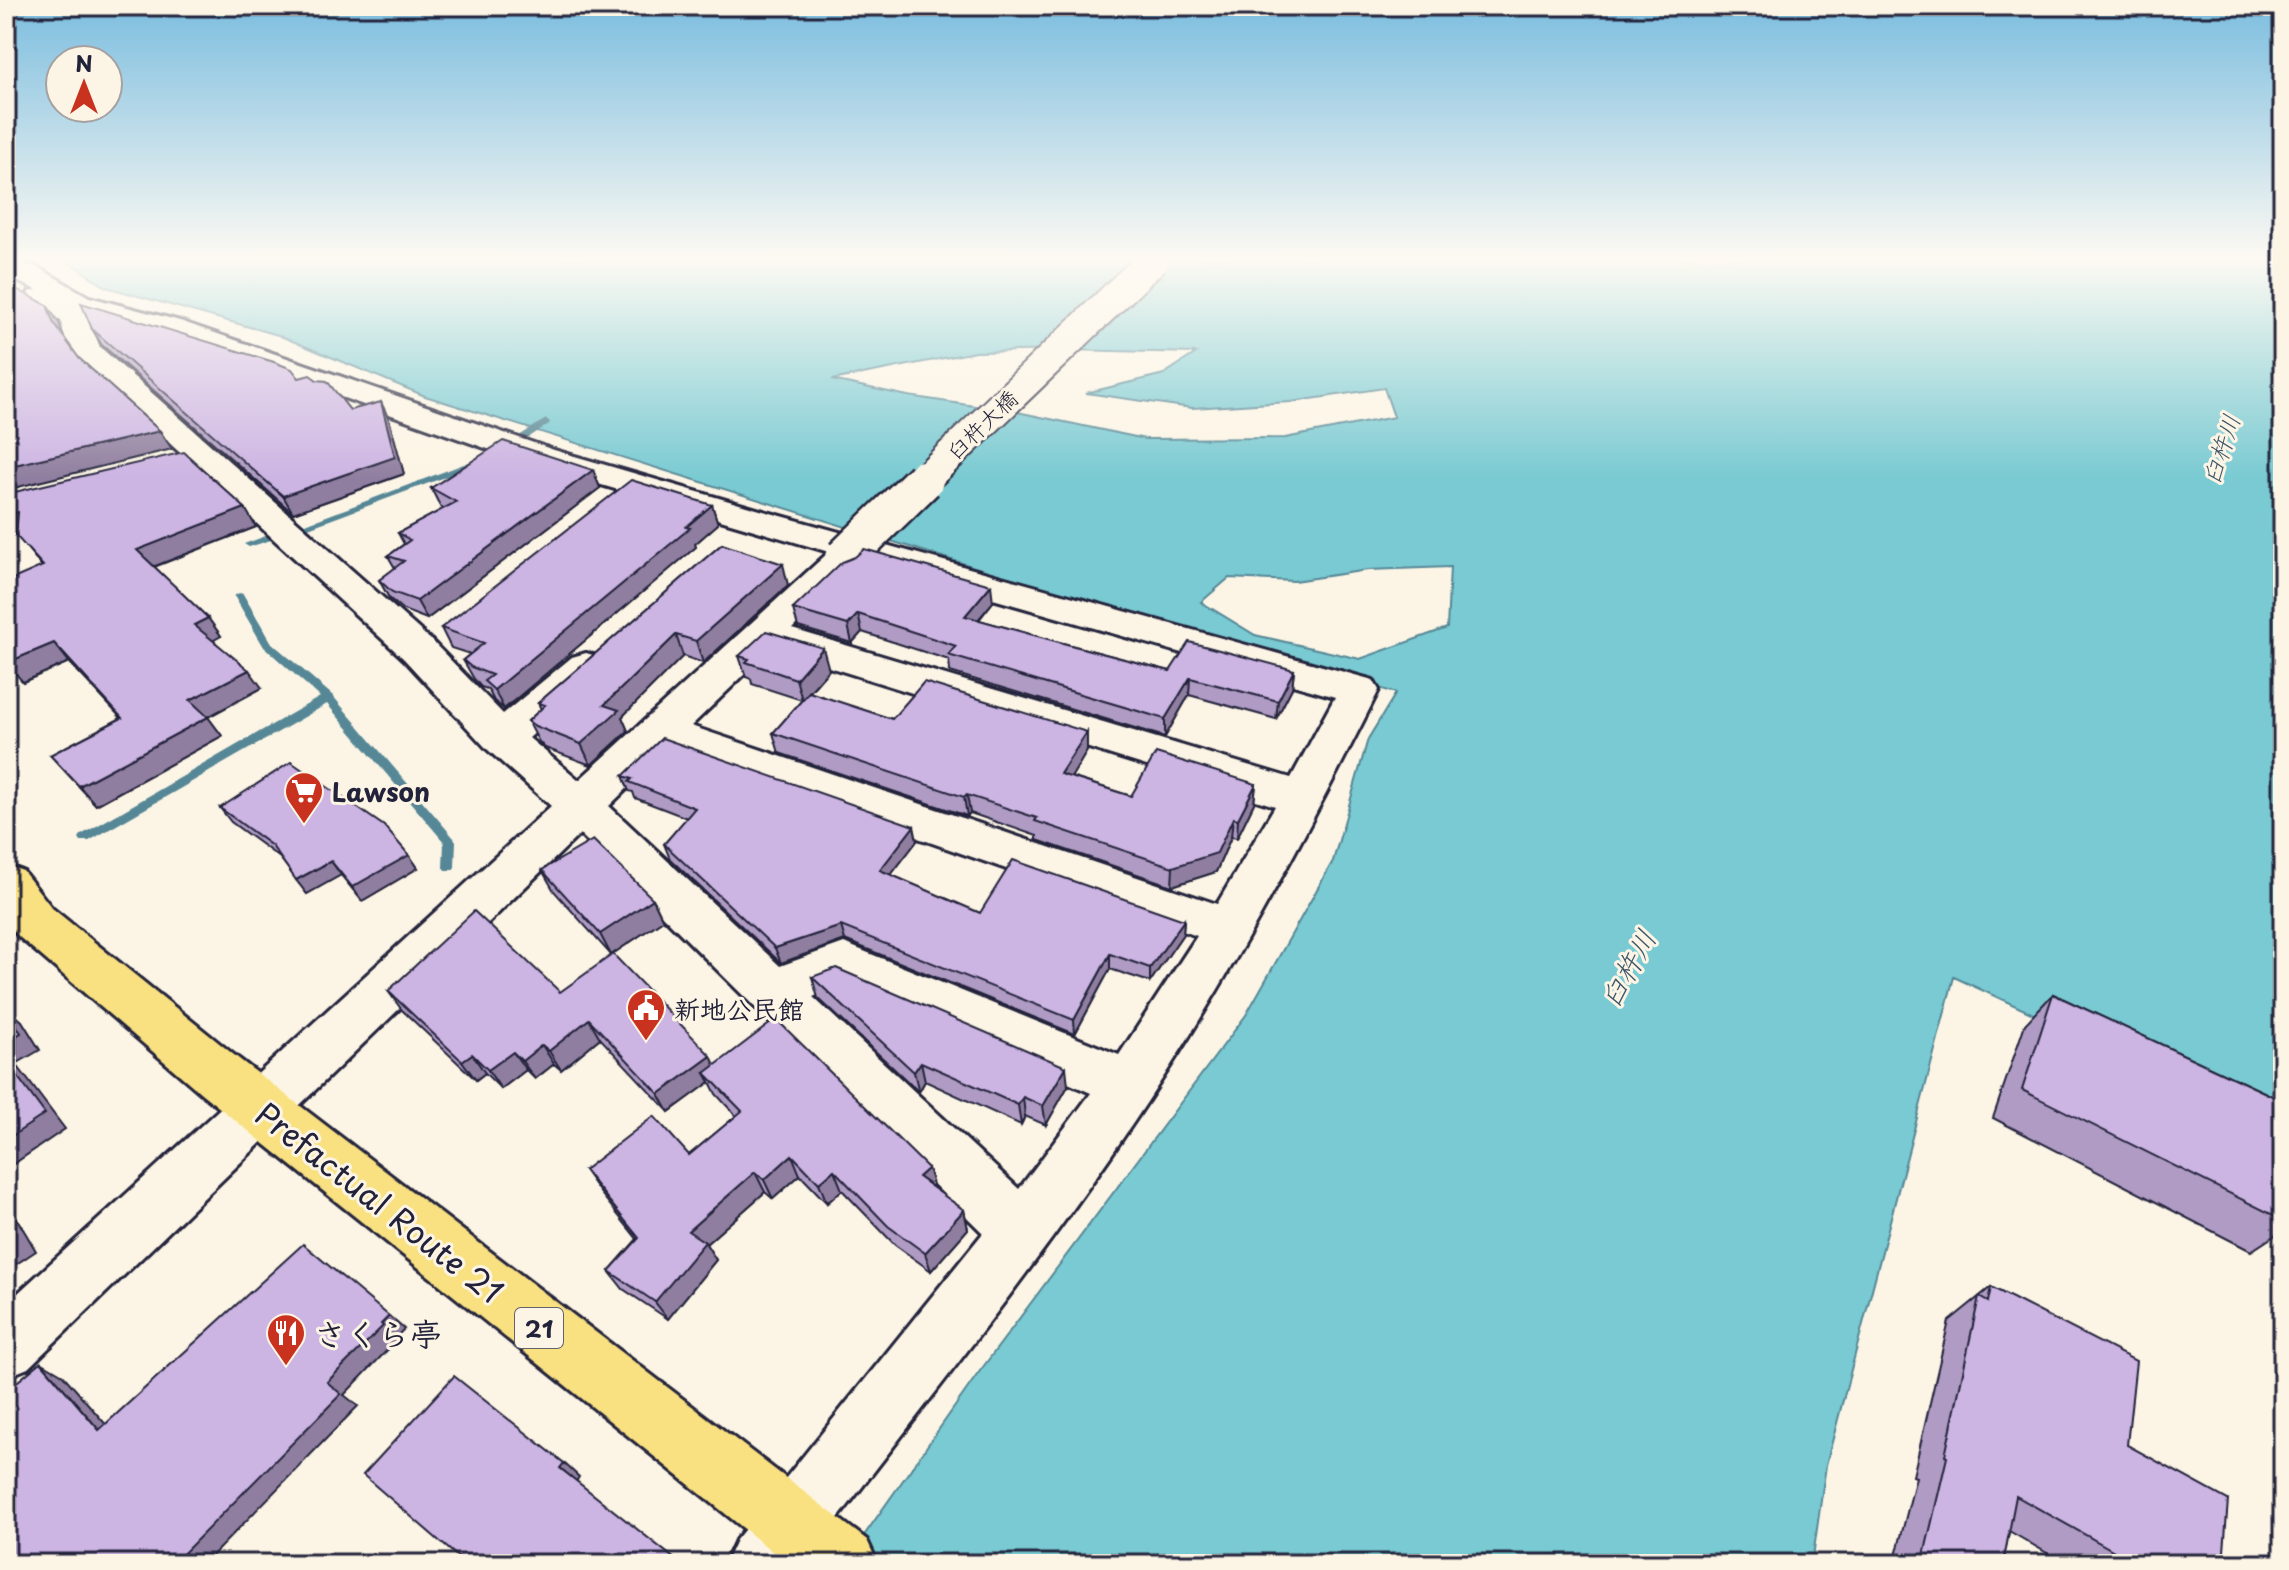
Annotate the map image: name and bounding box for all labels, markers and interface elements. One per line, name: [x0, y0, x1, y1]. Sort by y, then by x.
north arrow: [44, 44, 124, 124]
text: N: [75, 46, 93, 79]
street label: 臼杵大橋: [938, 382, 1024, 466]
water label: 臼杵川: [2192, 409, 2248, 489]
supermarket icon: Lawson: [283, 770, 325, 825]
place label: Lawson: [332, 772, 430, 811]
water label: 臼杵川: [1588, 921, 1666, 1015]
public building icon: 新地公民館: [625, 987, 667, 1042]
place label: 新地公民館: [674, 989, 804, 1028]
street label: Prefactual Route 21: [246, 1090, 514, 1314]
road number: 21: [515, 1308, 563, 1348]
place label: さくら亭: [314, 1309, 442, 1357]
restaurant icon: さくら亭: [265, 1312, 307, 1367]

